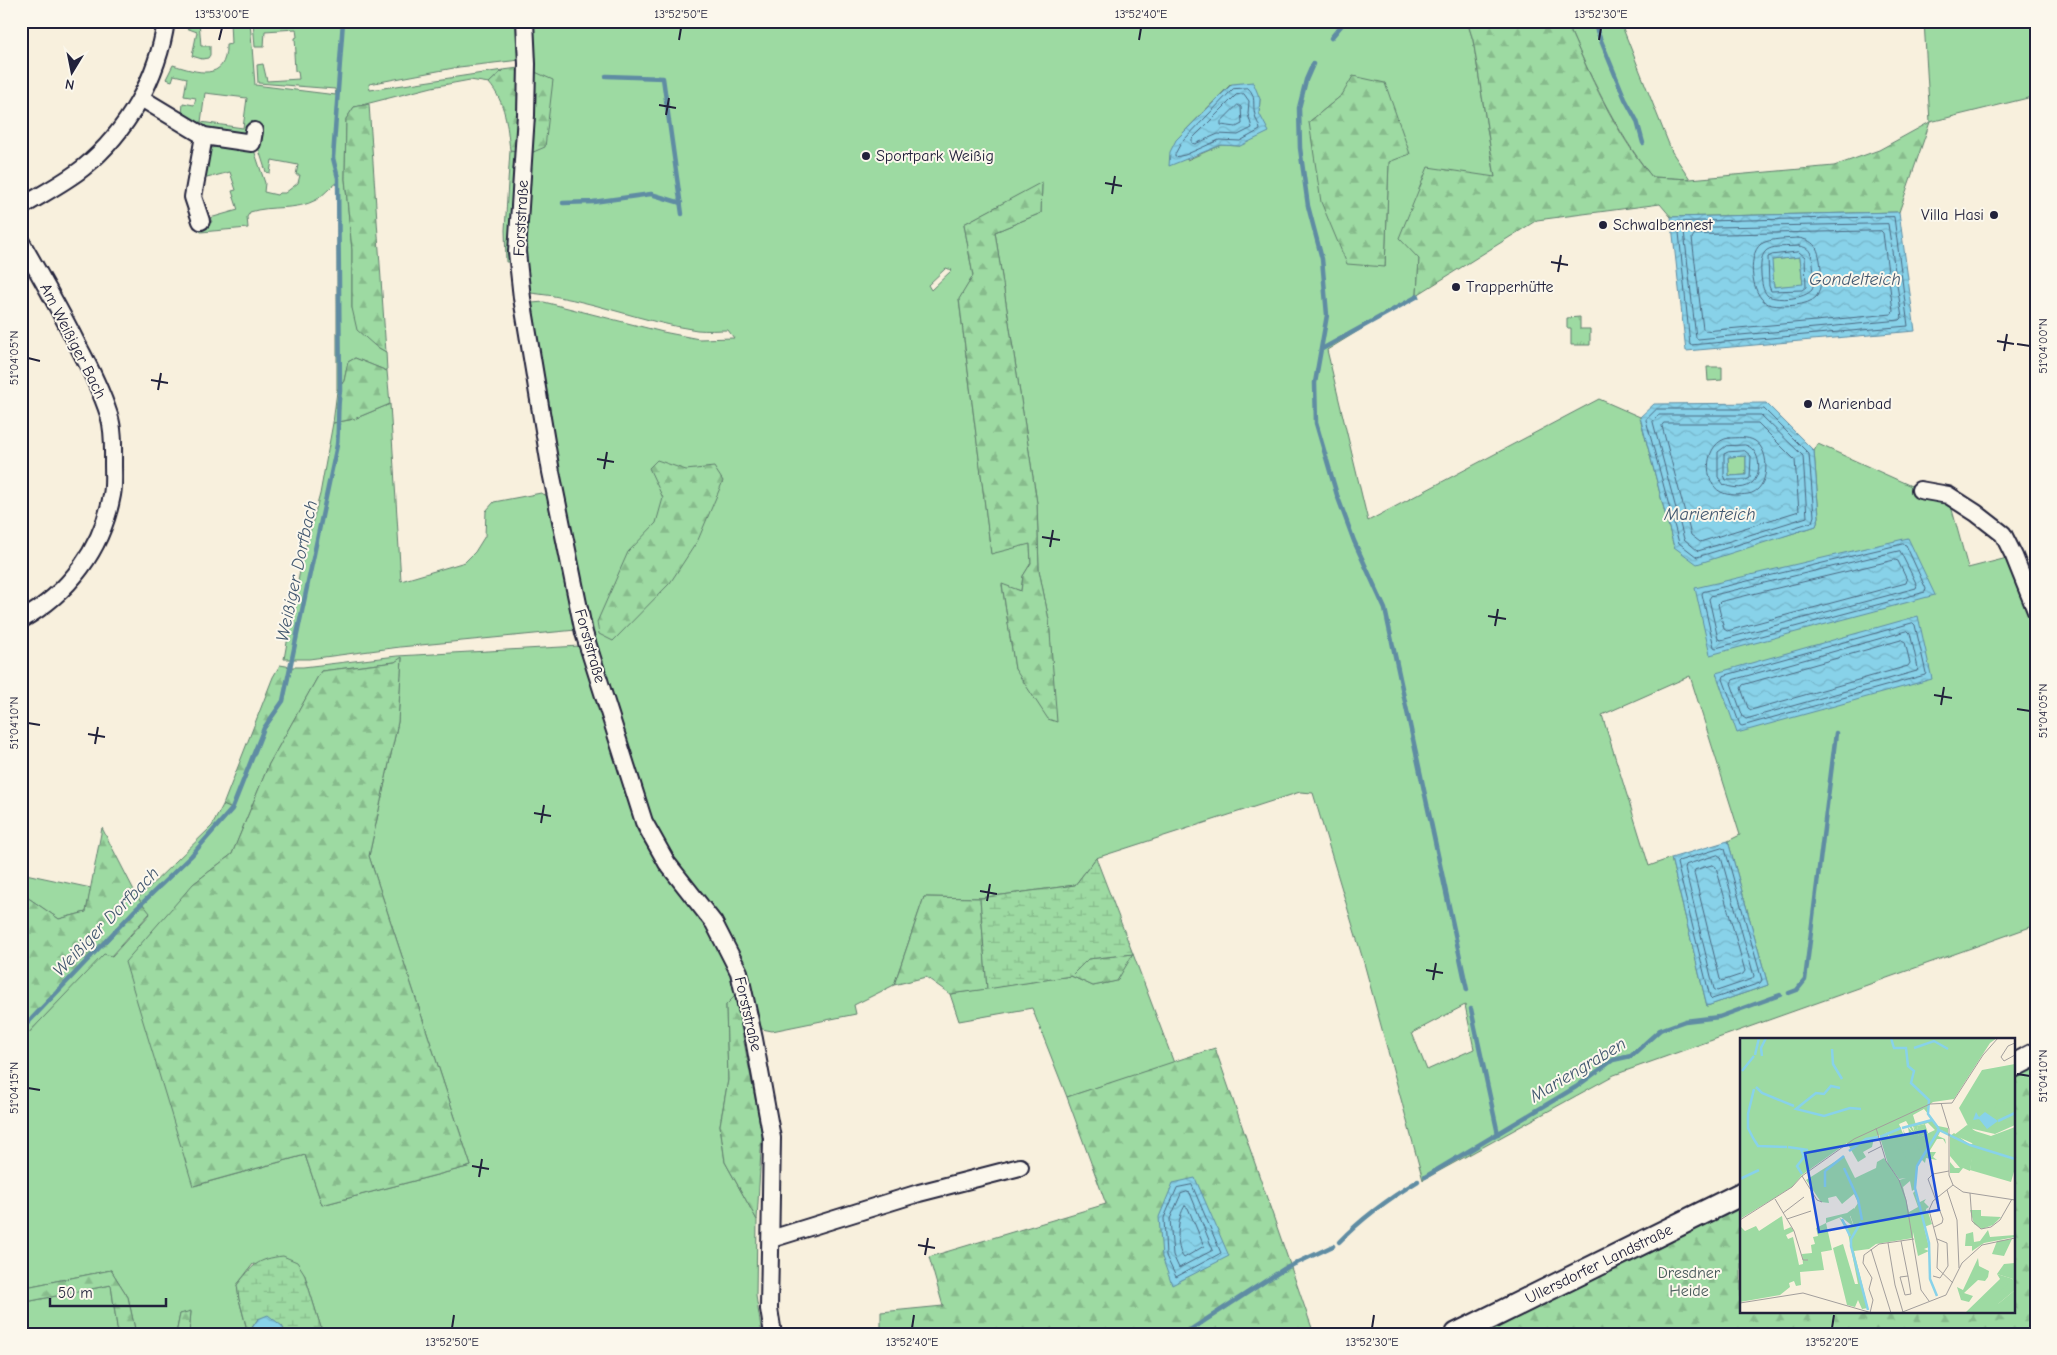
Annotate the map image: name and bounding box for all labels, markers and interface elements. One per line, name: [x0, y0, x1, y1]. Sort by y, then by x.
text: 13°53'00"E: [195, 7, 249, 21]
text: 13°52'50"E: [654, 7, 708, 21]
text: 13°52'40"E: [1115, 7, 1167, 21]
text: 13°52'30"E: [1575, 7, 1627, 21]
north arrow: [48, 48, 98, 98]
text: N: [64, 75, 76, 93]
place label: Sportpark Weißig: [876, 147, 994, 165]
marker: Sportpark Weißig: [860, 150, 872, 162]
street label: Forststraße: [510, 179, 532, 257]
place label: Villa Hasi: [1921, 206, 1984, 224]
marker: Villa Hasi: [1988, 209, 2000, 221]
place label: Schwalbennest: [1613, 216, 1713, 234]
marker: Schwalbennest: [1597, 219, 1609, 231]
water label: Gondelteich: [1809, 269, 1901, 290]
place label: Trapperhütte: [1466, 278, 1553, 296]
street label: Am Weißiger Bach: [36, 280, 110, 402]
marker: Trapperhütte: [1450, 281, 1462, 293]
text: 51°04'00"N: [2036, 318, 2050, 374]
text: 51°04'05"N: [7, 331, 21, 385]
place label: Marienbad: [1818, 395, 1892, 413]
marker: Marienbad: [1802, 398, 1814, 410]
water label: Weißiger Dorfbach: [272, 498, 322, 644]
water label: Marienteich: [1663, 504, 1756, 525]
street label: Forststraße: [571, 607, 609, 685]
text: 51°04'05"N: [2036, 684, 2050, 738]
text: 51°04'10"N: [7, 697, 21, 749]
water label: Weißiger Dorfbach: [48, 863, 164, 981]
street label: Forststraße: [731, 975, 765, 1053]
water label: Mariengraben: [1525, 1033, 1630, 1107]
inset map: [1740, 1038, 2014, 1312]
text: 51°04'10"N: [2036, 1050, 2050, 1102]
text: 51°04'15"N: [7, 1062, 21, 1114]
street label: Ullersdorfer Landstraße: [1522, 1221, 1676, 1307]
park label: Dresdner Heide: [1658, 1264, 1721, 1300]
scale bar: [50, 1275, 166, 1307]
text: 50 m: [58, 1284, 93, 1302]
text: 13°52'50"E: [425, 1335, 479, 1349]
text: 13°52'40"E: [886, 1335, 938, 1349]
text: 13°52'30"E: [1346, 1335, 1398, 1349]
text: 13°52'20"E: [1805, 1335, 1859, 1349]

